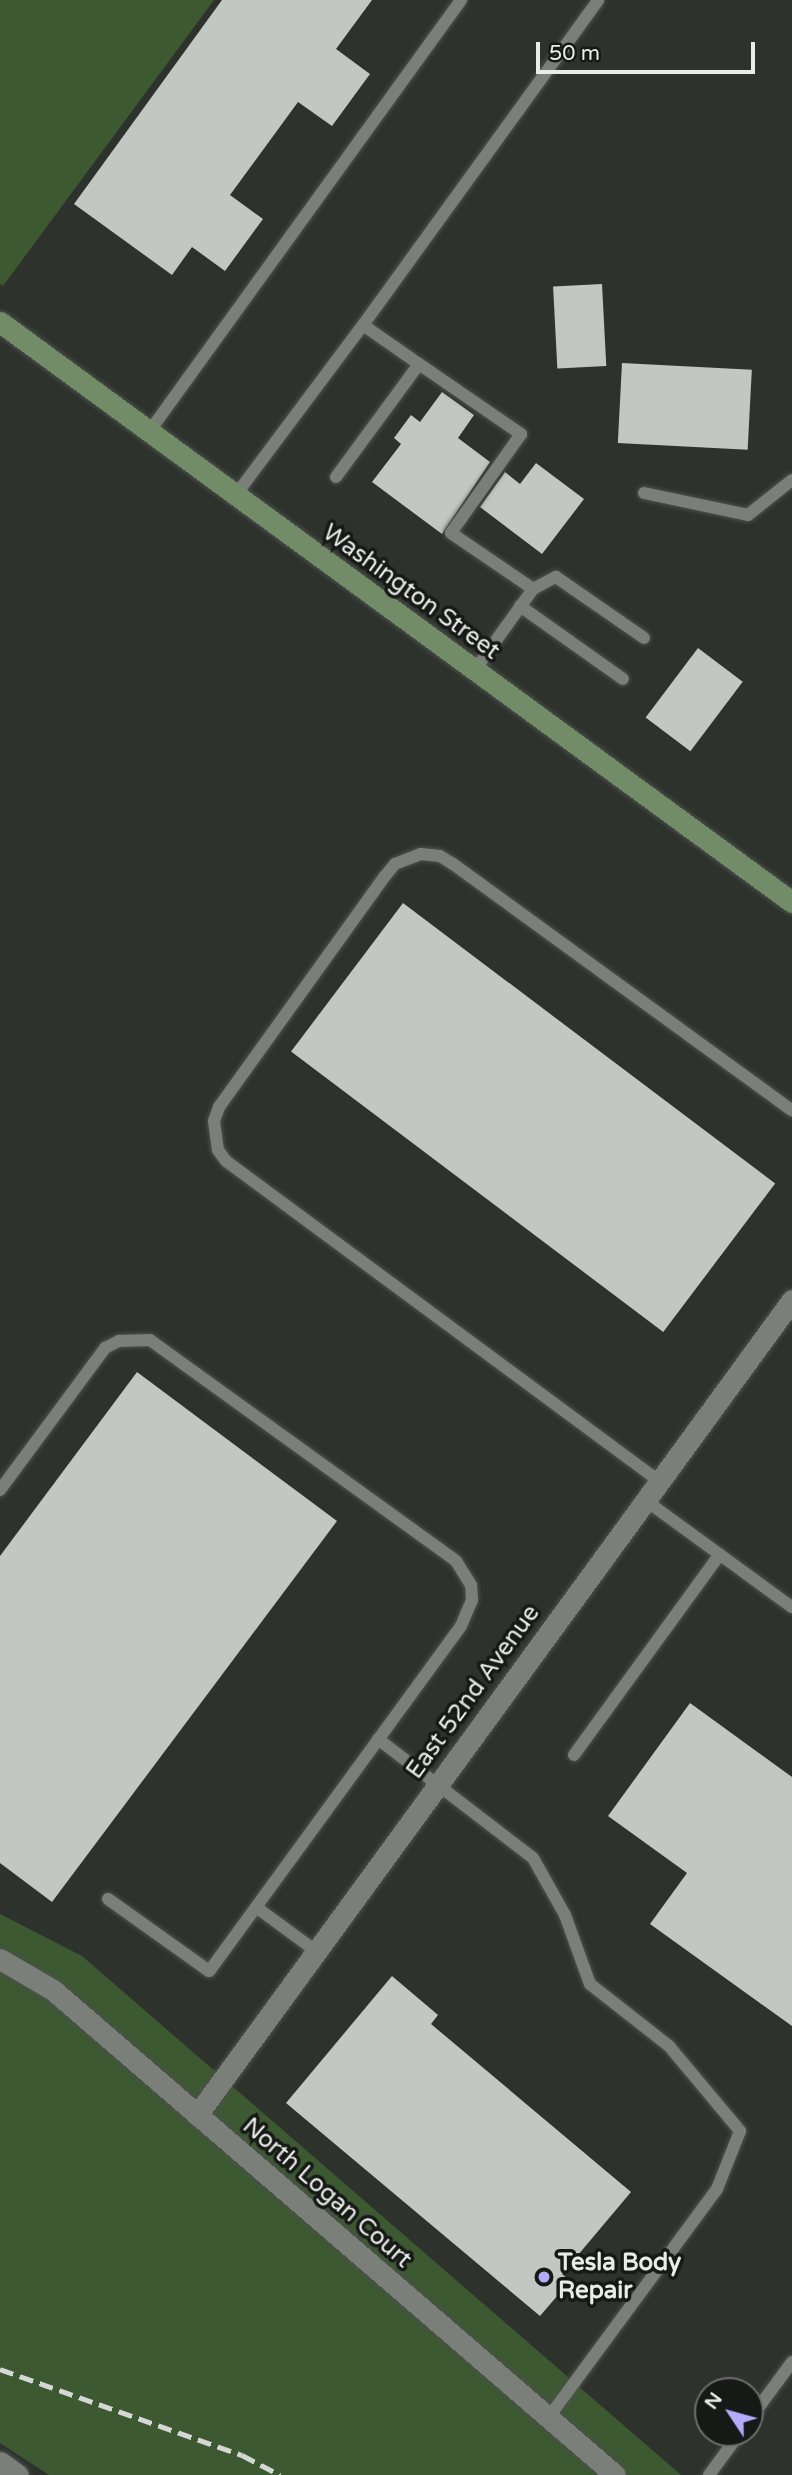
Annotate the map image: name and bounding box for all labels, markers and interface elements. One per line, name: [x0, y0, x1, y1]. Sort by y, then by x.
scale bar: [540, 28, 759, 72]
text: 50 m: [549, 41, 600, 66]
street label: Washington Street: [317, 518, 505, 666]
street label: East 52nd Avenue: [400, 1600, 546, 1784]
street label: North Logan Court: [237, 2112, 417, 2274]
place label: Tesla Body Repair: [558, 2249, 681, 2305]
marker: Tesla Body Repair: [536, 2269, 552, 2285]
north arrow: [694, 2377, 764, 2447]
text: N: [700, 2388, 727, 2413]

